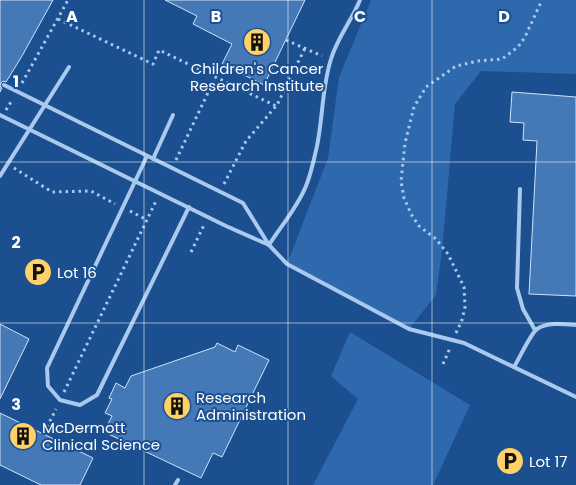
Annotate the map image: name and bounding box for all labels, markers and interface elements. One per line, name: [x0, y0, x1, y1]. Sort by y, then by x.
text: A: [66, 5, 78, 28]
text: B: [211, 5, 221, 28]
text: C: [354, 5, 366, 28]
text: D: [498, 5, 510, 28]
building icon: Children's Cancer Research Institute: [242, 27, 272, 57]
place label: Children's Cancer Research Institute: [190, 58, 324, 96]
text: 1: [13, 70, 19, 93]
text: 2: [11, 231, 21, 254]
parking icon: Lot 16: [23, 257, 53, 287]
place label: Lot 16: [57, 262, 97, 283]
place label: Research Administration: [196, 387, 306, 425]
building icon: Research Administration: [162, 391, 192, 421]
text: 3: [11, 393, 21, 416]
place label: McDermott Clinical Science: [42, 417, 160, 455]
building icon: McDermott Clinical Science: [8, 421, 38, 451]
parking icon: Lot 17: [495, 446, 525, 476]
place label: Lot 17: [529, 451, 568, 472]

